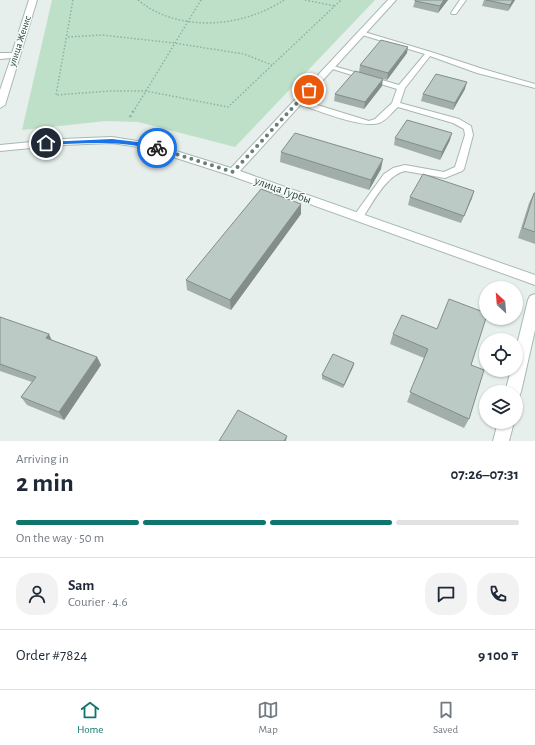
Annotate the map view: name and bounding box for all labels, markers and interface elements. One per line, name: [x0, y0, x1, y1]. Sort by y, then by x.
street label: улица Женис: [7, 14, 33, 69]
pin: [292, 73, 326, 107]
icon: bag: [298, 79, 320, 101]
pin: [29, 126, 63, 160]
courier: [137, 128, 177, 168]
icon: home: [35, 132, 57, 154]
icon: bike: [146, 137, 168, 159]
street label: улица Гурбы: [252, 174, 313, 207]
north arrow: [479, 281, 523, 325]
map controls: [479, 281, 523, 429]
button: locate: [479, 333, 523, 377]
button: layers: [479, 385, 523, 429]
text: Arriving in: [16, 453, 69, 466]
text: 07:26–07:31: [450, 467, 519, 482]
text: 2 min: [16, 470, 74, 496]
text: On the way · 50 m: [16, 532, 104, 545]
button: person: [16, 573, 58, 615]
button: chat: [425, 573, 467, 615]
button: phone: [477, 573, 519, 615]
text: Sam: [68, 578, 94, 593]
text: Courier · 4.6: [68, 596, 128, 609]
text: Order #7824: [16, 648, 88, 663]
text: 9 100 ₸: [478, 648, 519, 663]
tab: Home: [77, 699, 103, 736]
tab: Map: [257, 699, 279, 736]
tab: Saved: [433, 699, 458, 736]

